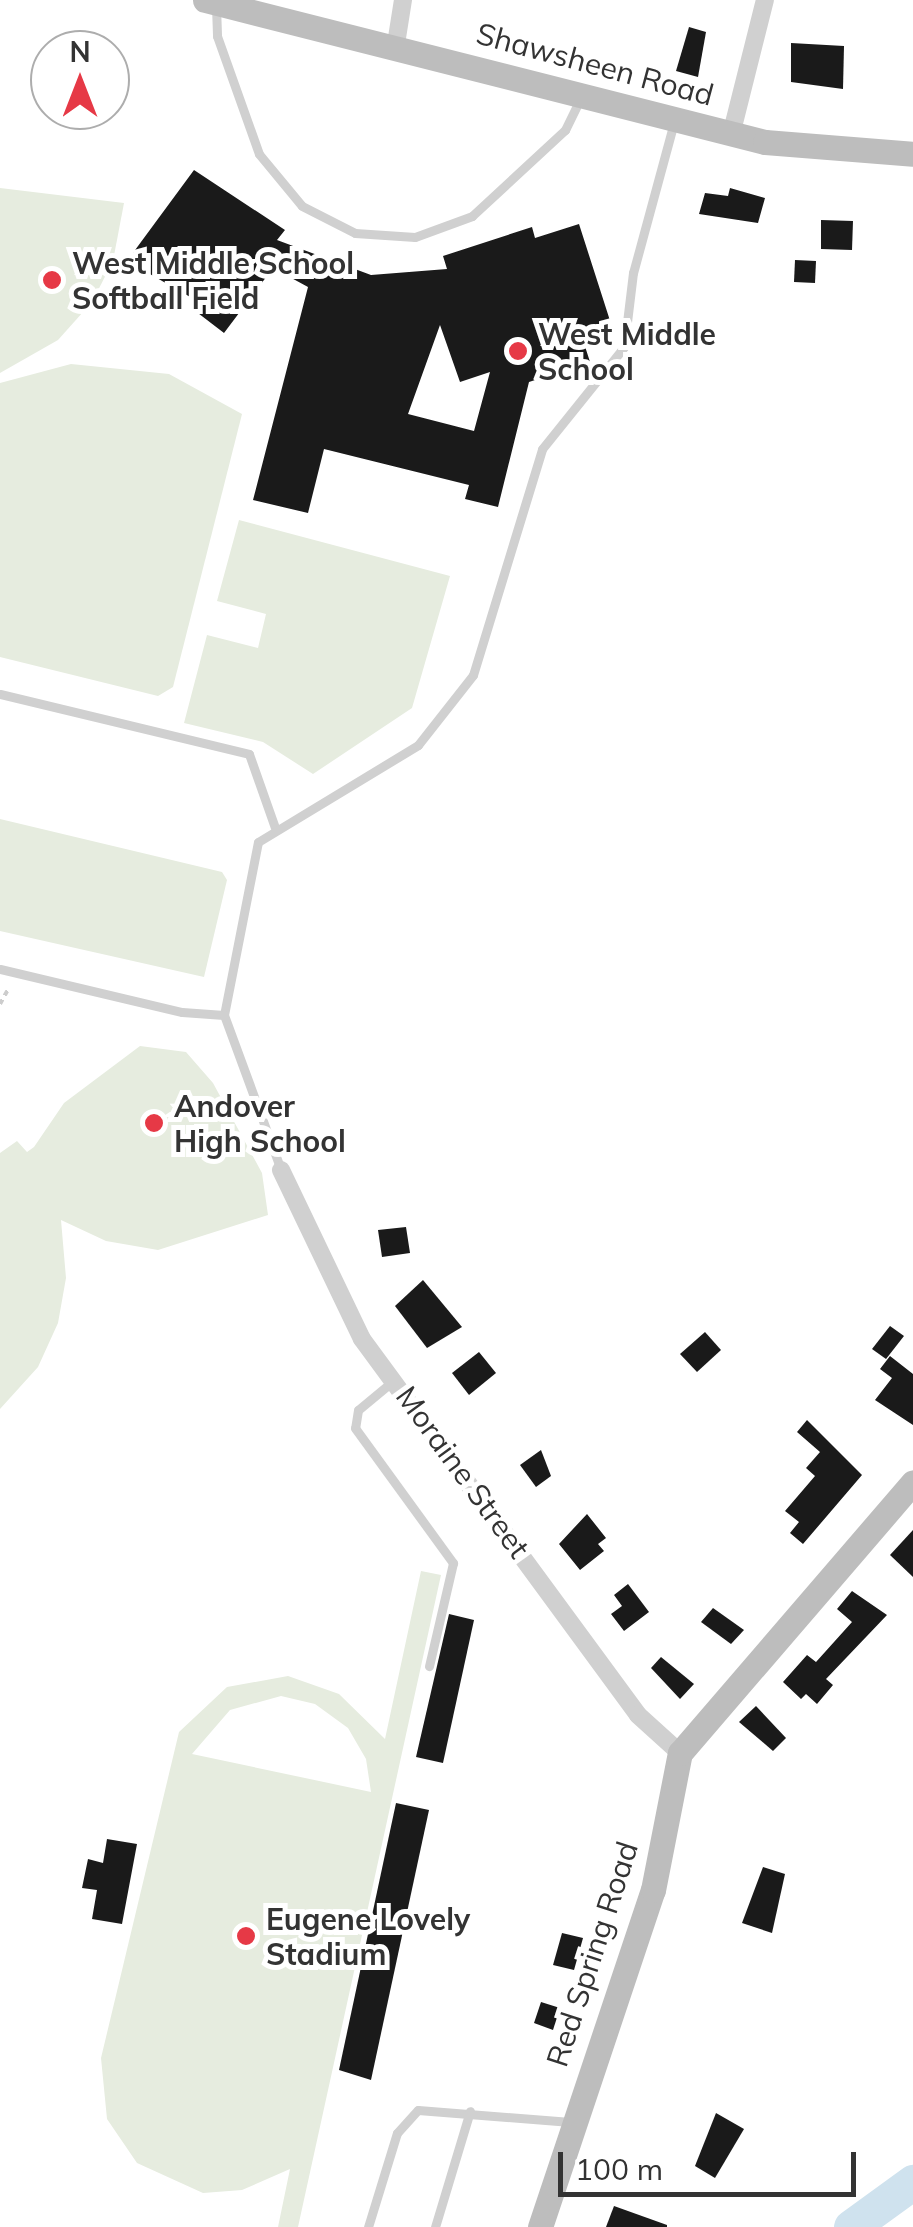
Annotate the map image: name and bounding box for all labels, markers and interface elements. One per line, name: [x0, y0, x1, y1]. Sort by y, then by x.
street label: Shawsheen Road: [473, 15, 717, 113]
north arrow: [30, 30, 130, 130]
text: N: [69, 34, 91, 69]
place label: West Middle School Softball Field: [72, 245, 354, 316]
marker: West Middle School Softball Field: [41, 269, 63, 291]
place label: West Middle School: [538, 316, 716, 386]
marker: West Middle School: [507, 340, 529, 362]
place label: Andover High School: [174, 1088, 346, 1158]
marker: Andover High School: [143, 1112, 165, 1134]
street label: Moraine Street: [389, 1379, 537, 1565]
street label: Red Spring Road: [539, 1837, 645, 2071]
place label: Eugene Lovely Stadium: [266, 1901, 470, 1972]
marker: Eugene Lovely Stadium: [235, 1925, 257, 1947]
scale bar: [563, 2132, 860, 2194]
text: 100 m: [575, 2150, 663, 2188]

